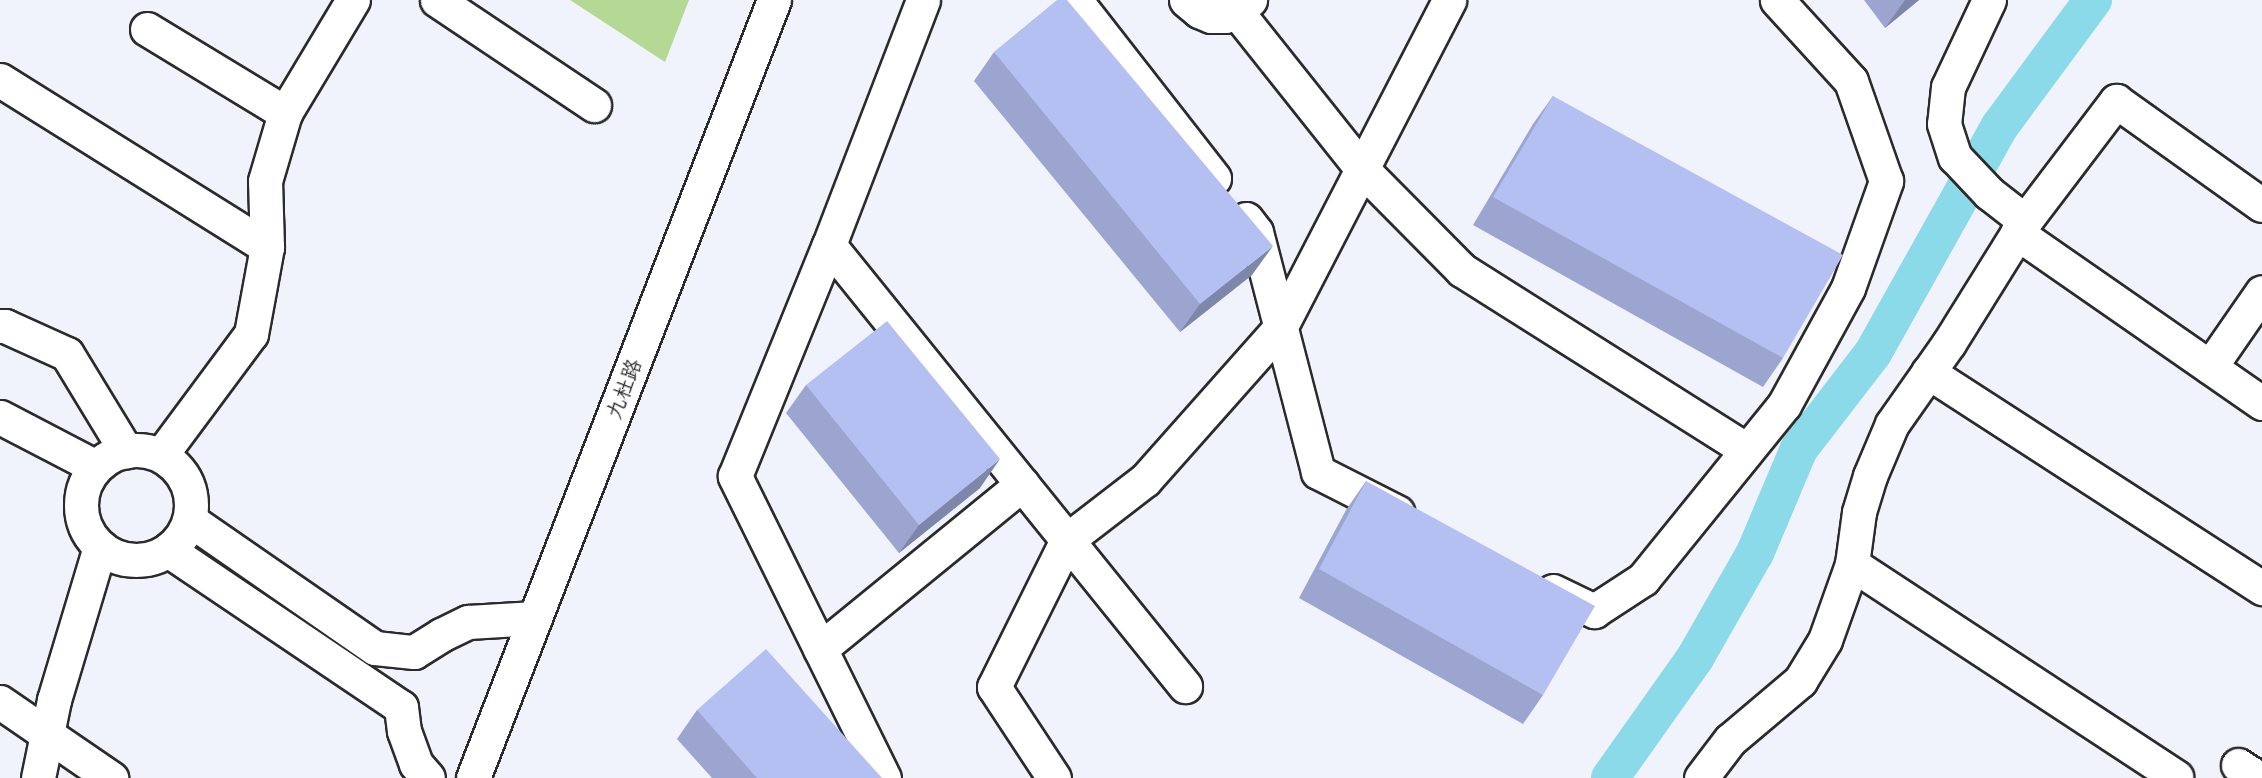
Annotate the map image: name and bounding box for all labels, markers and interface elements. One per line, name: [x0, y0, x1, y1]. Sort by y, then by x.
street label: 九杜路: [601, 355, 647, 423]

